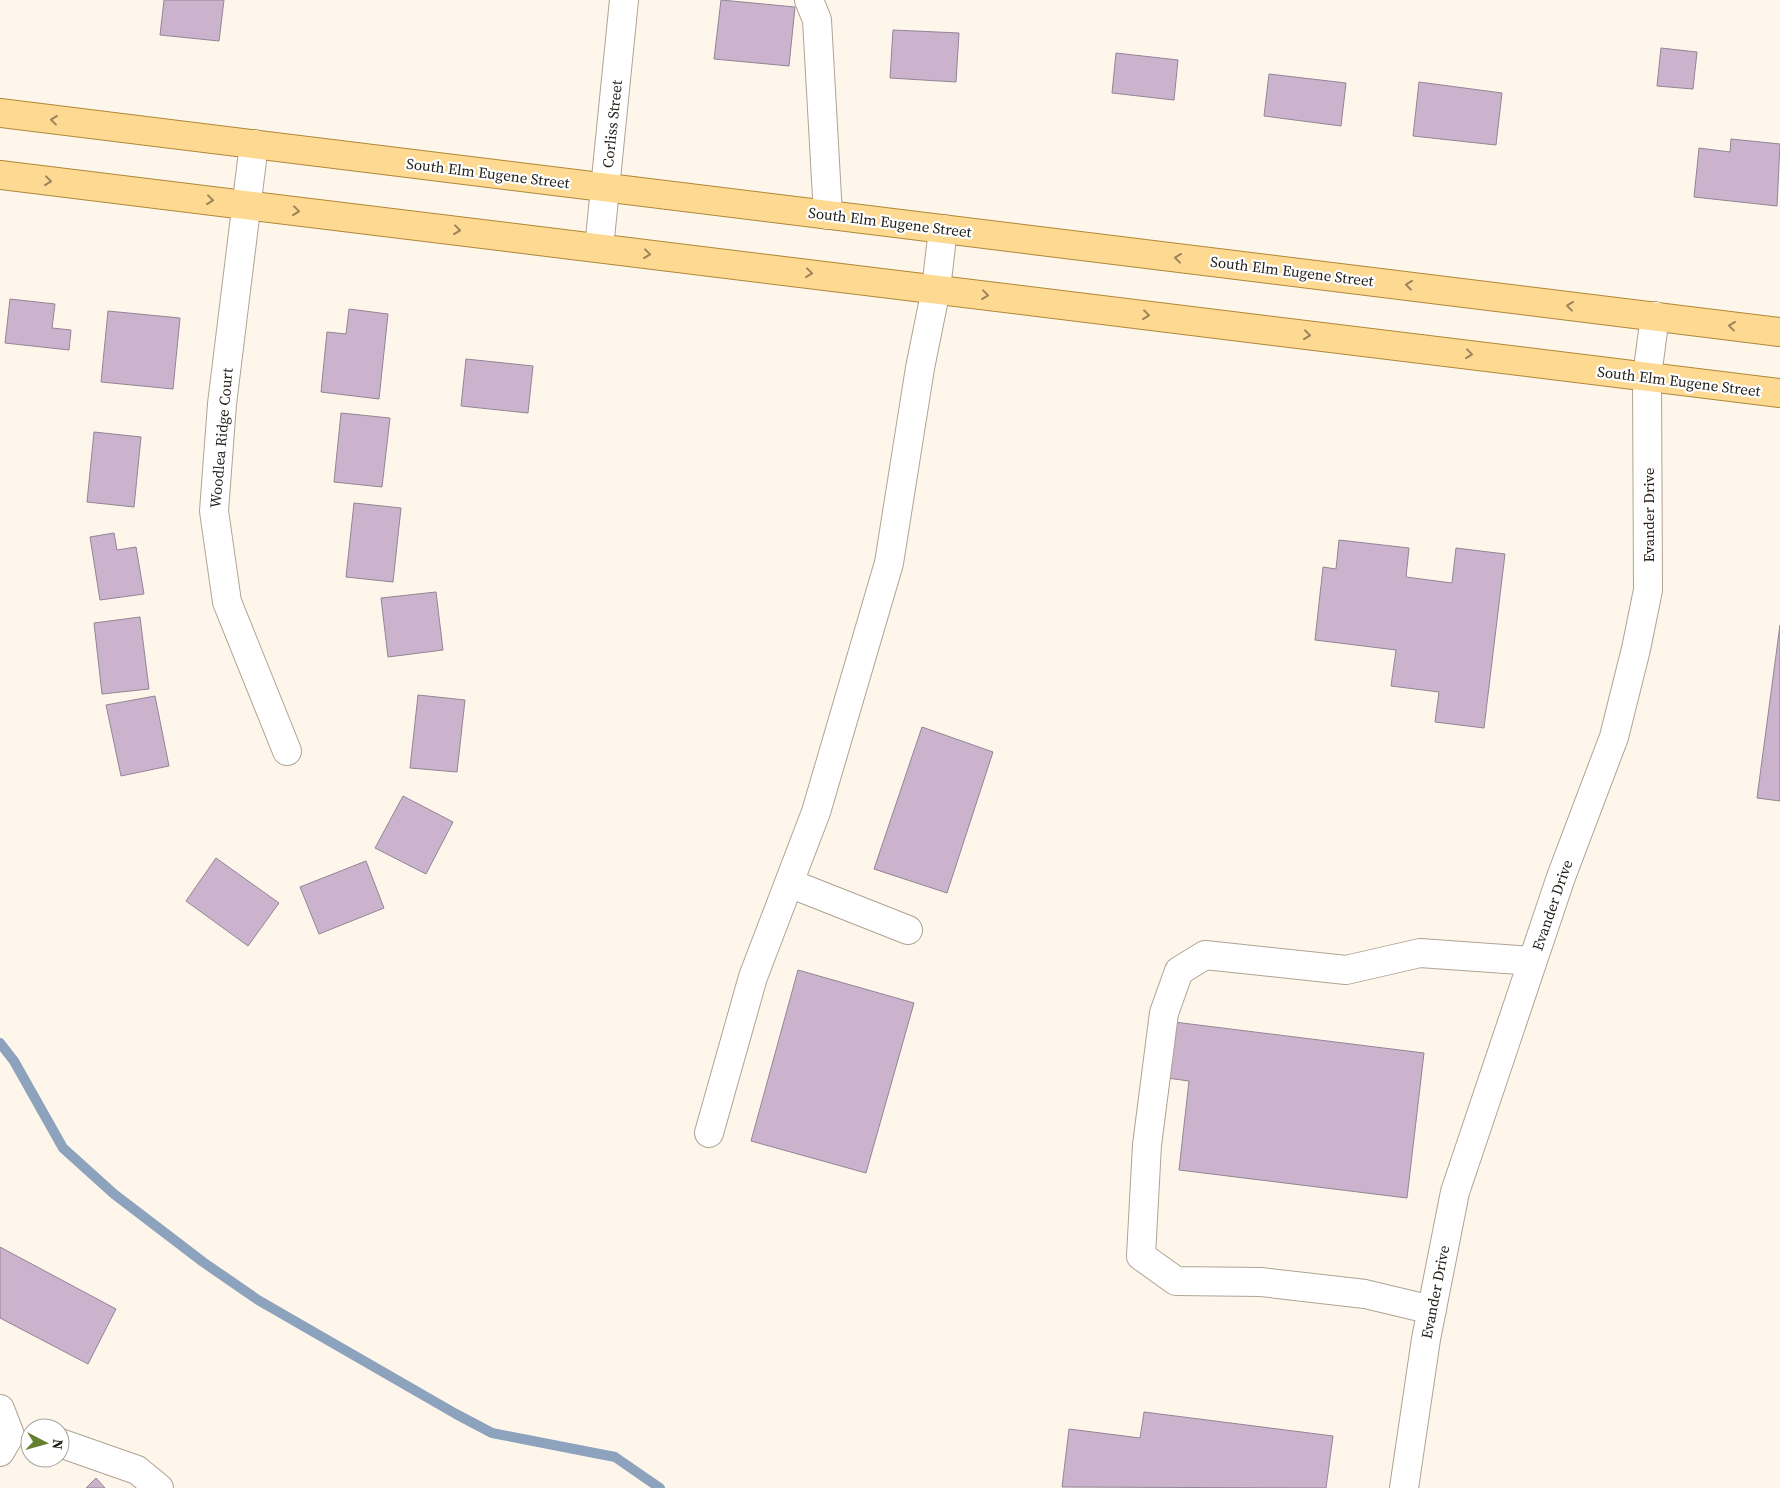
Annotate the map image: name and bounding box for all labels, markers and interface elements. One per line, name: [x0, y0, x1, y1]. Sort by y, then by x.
street label: Corliss Street: [597, 79, 627, 169]
one-way arrow: [50, 115, 58, 126]
street label: South Elm Eugene Street: [405, 153, 571, 193]
one-way arrow: [45, 175, 53, 186]
one-way arrow: [206, 194, 214, 205]
street label: South Elm Eugene Street: [807, 202, 973, 242]
one-way arrow: [292, 205, 300, 216]
one-way arrow: [453, 225, 461, 235]
one-way arrow: [644, 248, 652, 259]
street label: South Elm Eugene Street: [1209, 251, 1375, 291]
one-way arrow: [1174, 253, 1182, 264]
one-way arrow: [804, 268, 813, 278]
one-way arrow: [1405, 280, 1413, 291]
one-way arrow: [981, 289, 989, 300]
one-way arrow: [1566, 301, 1575, 311]
one-way arrow: [1142, 309, 1150, 320]
one-way arrow: [1727, 321, 1735, 332]
one-way arrow: [1304, 329, 1312, 340]
one-way arrow: [1464, 349, 1473, 359]
street label: South Elm Eugene Street: [1596, 361, 1762, 401]
street label: Woodlea Ridge Court: [204, 367, 238, 509]
street label: Evander Drive: [1638, 467, 1659, 562]
street label: Evander Drive: [1527, 856, 1577, 953]
street label: Evander Drive: [1416, 1243, 1454, 1341]
north arrow: [20, 1418, 70, 1468]
text: N: [47, 1438, 68, 1450]

